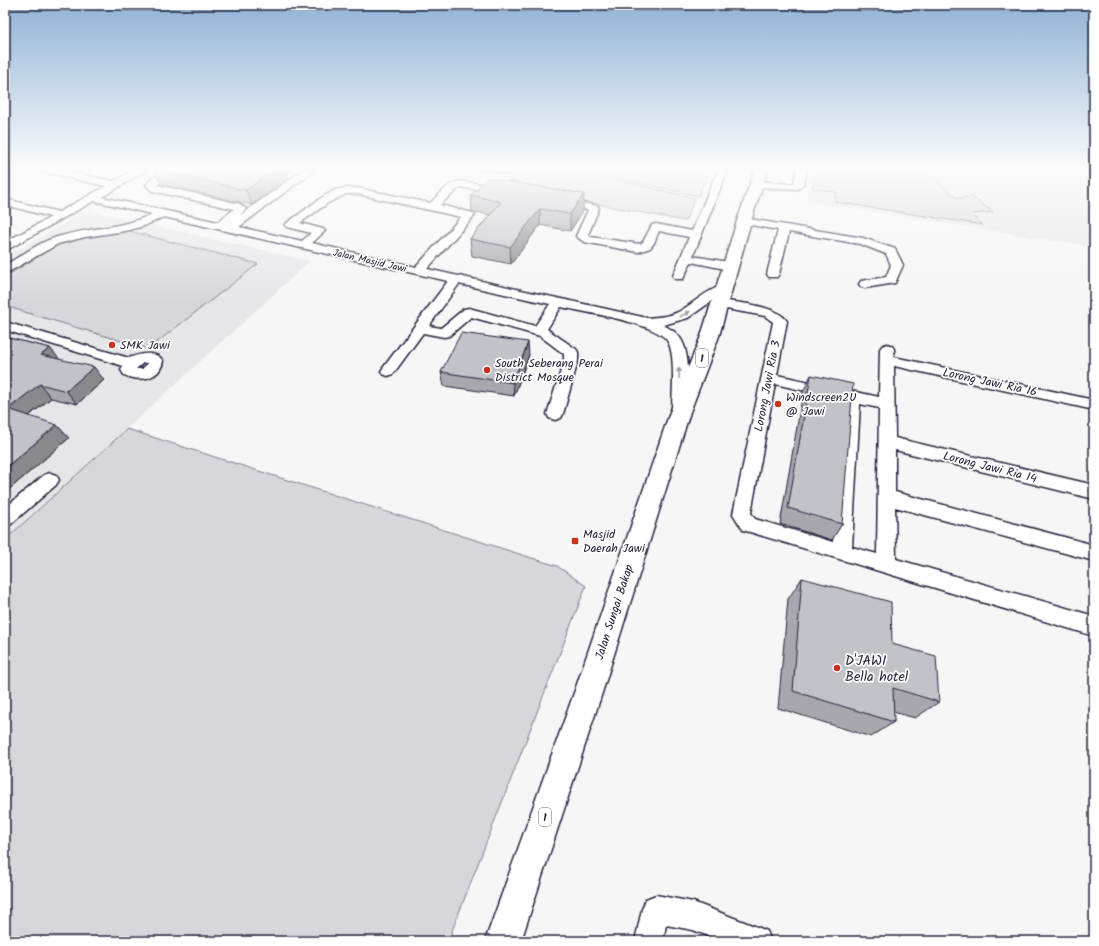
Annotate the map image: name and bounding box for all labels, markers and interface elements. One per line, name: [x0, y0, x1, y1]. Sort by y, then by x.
street label: Jalan Masjid Jawi: [331, 245, 409, 277]
one-way arrow: [679, 311, 690, 317]
place label: SMK Jawi: [120, 336, 171, 355]
street label: Lorong Jawi Ria 3: [749, 339, 786, 433]
marker: SMK Jawi: [107, 340, 117, 350]
road number: 1: [696, 349, 708, 367]
place label: South Seberang Perai District Mosque: [495, 354, 604, 387]
street label: Lorong Jawi Ria 16: [941, 363, 1039, 402]
marker: South Seberang Perai District Mosque: [482, 365, 492, 375]
one-way arrow: [676, 366, 682, 379]
place label: Windscreen2U @ Jawi: [786, 388, 856, 421]
marker: Windscreen2U @ Jawi: [773, 399, 783, 409]
street label: Lorong Jawi Ria 14: [941, 447, 1039, 488]
place label: Masjid Daerah Jawi: [583, 525, 646, 558]
marker: Masjid Daerah Jawi: [570, 536, 580, 546]
street label: Jalan Sungai Bakap: [590, 562, 639, 662]
place label: D'JAWI Bella hotel: [845, 650, 909, 688]
marker: D'JAWI Bella hotel: [832, 663, 842, 673]
road number: 1: [539, 808, 551, 826]

